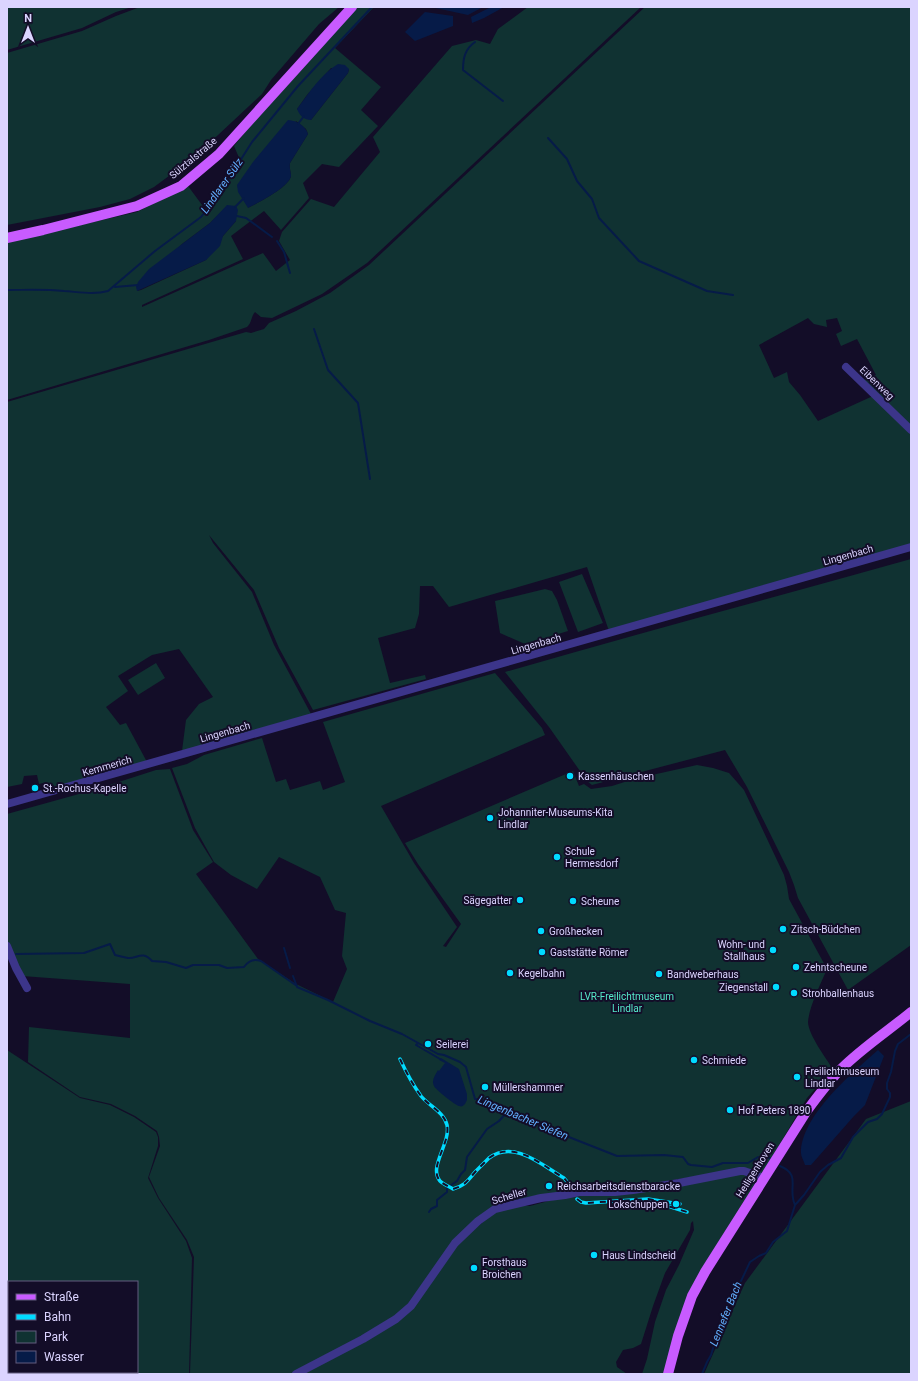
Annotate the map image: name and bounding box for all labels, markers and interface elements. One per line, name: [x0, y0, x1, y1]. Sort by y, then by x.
north arrow: [8, 8, 48, 48]
text: N: [24, 12, 32, 25]
street label: Sülztalstraße: [167, 135, 219, 181]
water label: Lindlarer Sülz: [198, 155, 246, 216]
street label: Eibenweg: [858, 364, 896, 402]
street label: Lingenbach: [822, 543, 874, 567]
street label: Lingenbach: [510, 632, 562, 656]
street label: Lingenbach: [199, 720, 251, 744]
street label: Kemmerich: [81, 754, 133, 778]
marker: Kassenhäuschen: [565, 771, 575, 781]
place label: Kassenhäuschen: [578, 771, 654, 782]
marker: St.-Rochus-Kapelle: [30, 783, 40, 793]
place label: St.-Rochus-Kapelle: [43, 783, 126, 794]
place label: Johanniter-Museums-Kita Lindlar: [498, 807, 613, 830]
marker: Johanniter-Museums-Kita Lindlar: [485, 813, 495, 823]
place label: Schule Hermesdorf: [565, 846, 619, 869]
marker: Schule Hermesdorf: [552, 852, 562, 862]
place label: Sägegatter: [463, 895, 513, 906]
marker: Sägegatter: [515, 895, 525, 905]
marker: Scheune: [568, 896, 578, 906]
place label: Scheune: [581, 896, 619, 907]
marker: Zitsch-Büdchen: [778, 924, 788, 934]
place label: Zitsch-Büdchen: [791, 924, 860, 935]
marker: Großhecken: [536, 926, 546, 936]
place label: Großhecken: [549, 926, 603, 937]
place label: Wohn- und Stallhaus: [718, 939, 765, 962]
marker: Wohn- und Stallhaus: [768, 945, 778, 955]
marker: Gaststätte Römer: [537, 947, 547, 957]
place label: Gaststätte Römer: [550, 947, 629, 958]
marker: Zehntscheune: [791, 962, 801, 972]
place label: Zehntscheune: [804, 962, 867, 973]
marker: Kegelbahn: [505, 968, 515, 978]
place label: Kegelbahn: [518, 968, 565, 979]
marker: Bandweberhaus: [654, 969, 664, 979]
place label: Bandweberhaus: [667, 969, 739, 980]
place label: Ziegenstall: [719, 982, 768, 993]
marker: Ziegenstall: [771, 982, 781, 992]
marker: Strohballenhaus: [789, 988, 799, 998]
place label: Strohballenhaus: [802, 988, 874, 999]
park label: LVR-Freilichtmuseum Lindlar: [580, 991, 674, 1014]
marker: Seilerei: [423, 1039, 433, 1049]
place label: Seilerei: [436, 1039, 468, 1050]
marker: Schmiede: [689, 1055, 699, 1065]
place label: Schmiede: [702, 1055, 746, 1066]
place label: Freilichtmuseum Lindlar: [805, 1066, 880, 1089]
marker: Freilichtmuseum Lindlar: [792, 1072, 802, 1082]
marker: Müllershammer: [480, 1082, 490, 1092]
place label: Müllershammer: [493, 1082, 564, 1093]
water label: Lingenbacher Siefen: [476, 1093, 570, 1143]
marker: Hof Peters 1890: [725, 1105, 735, 1115]
place label: Hof Peters 1890: [738, 1105, 811, 1116]
street label: Heiligenhoven: [734, 1140, 776, 1200]
marker: Reichsarbeitsdienstbaracke: [544, 1181, 554, 1191]
place label: Reichsarbeitsdienstbaracke: [557, 1181, 680, 1192]
street label: Scheller: [490, 1185, 528, 1206]
place label: Lokschuppen: [608, 1199, 668, 1210]
marker: Lokschuppen: [671, 1199, 681, 1209]
marker: Haus Lindscheid: [589, 1250, 599, 1260]
place label: Haus Lindscheid: [602, 1250, 676, 1261]
place label: Forsthaus Broichen: [482, 1257, 527, 1280]
marker: Forsthaus Broichen: [469, 1263, 479, 1273]
water label: Lennefer Bach: [707, 1280, 745, 1348]
legend: [8, 1281, 138, 1373]
text: Straße: [44, 1290, 79, 1304]
text: Bahn: [44, 1310, 71, 1324]
text: Park: [44, 1330, 69, 1344]
text: Wasser: [44, 1350, 84, 1364]

